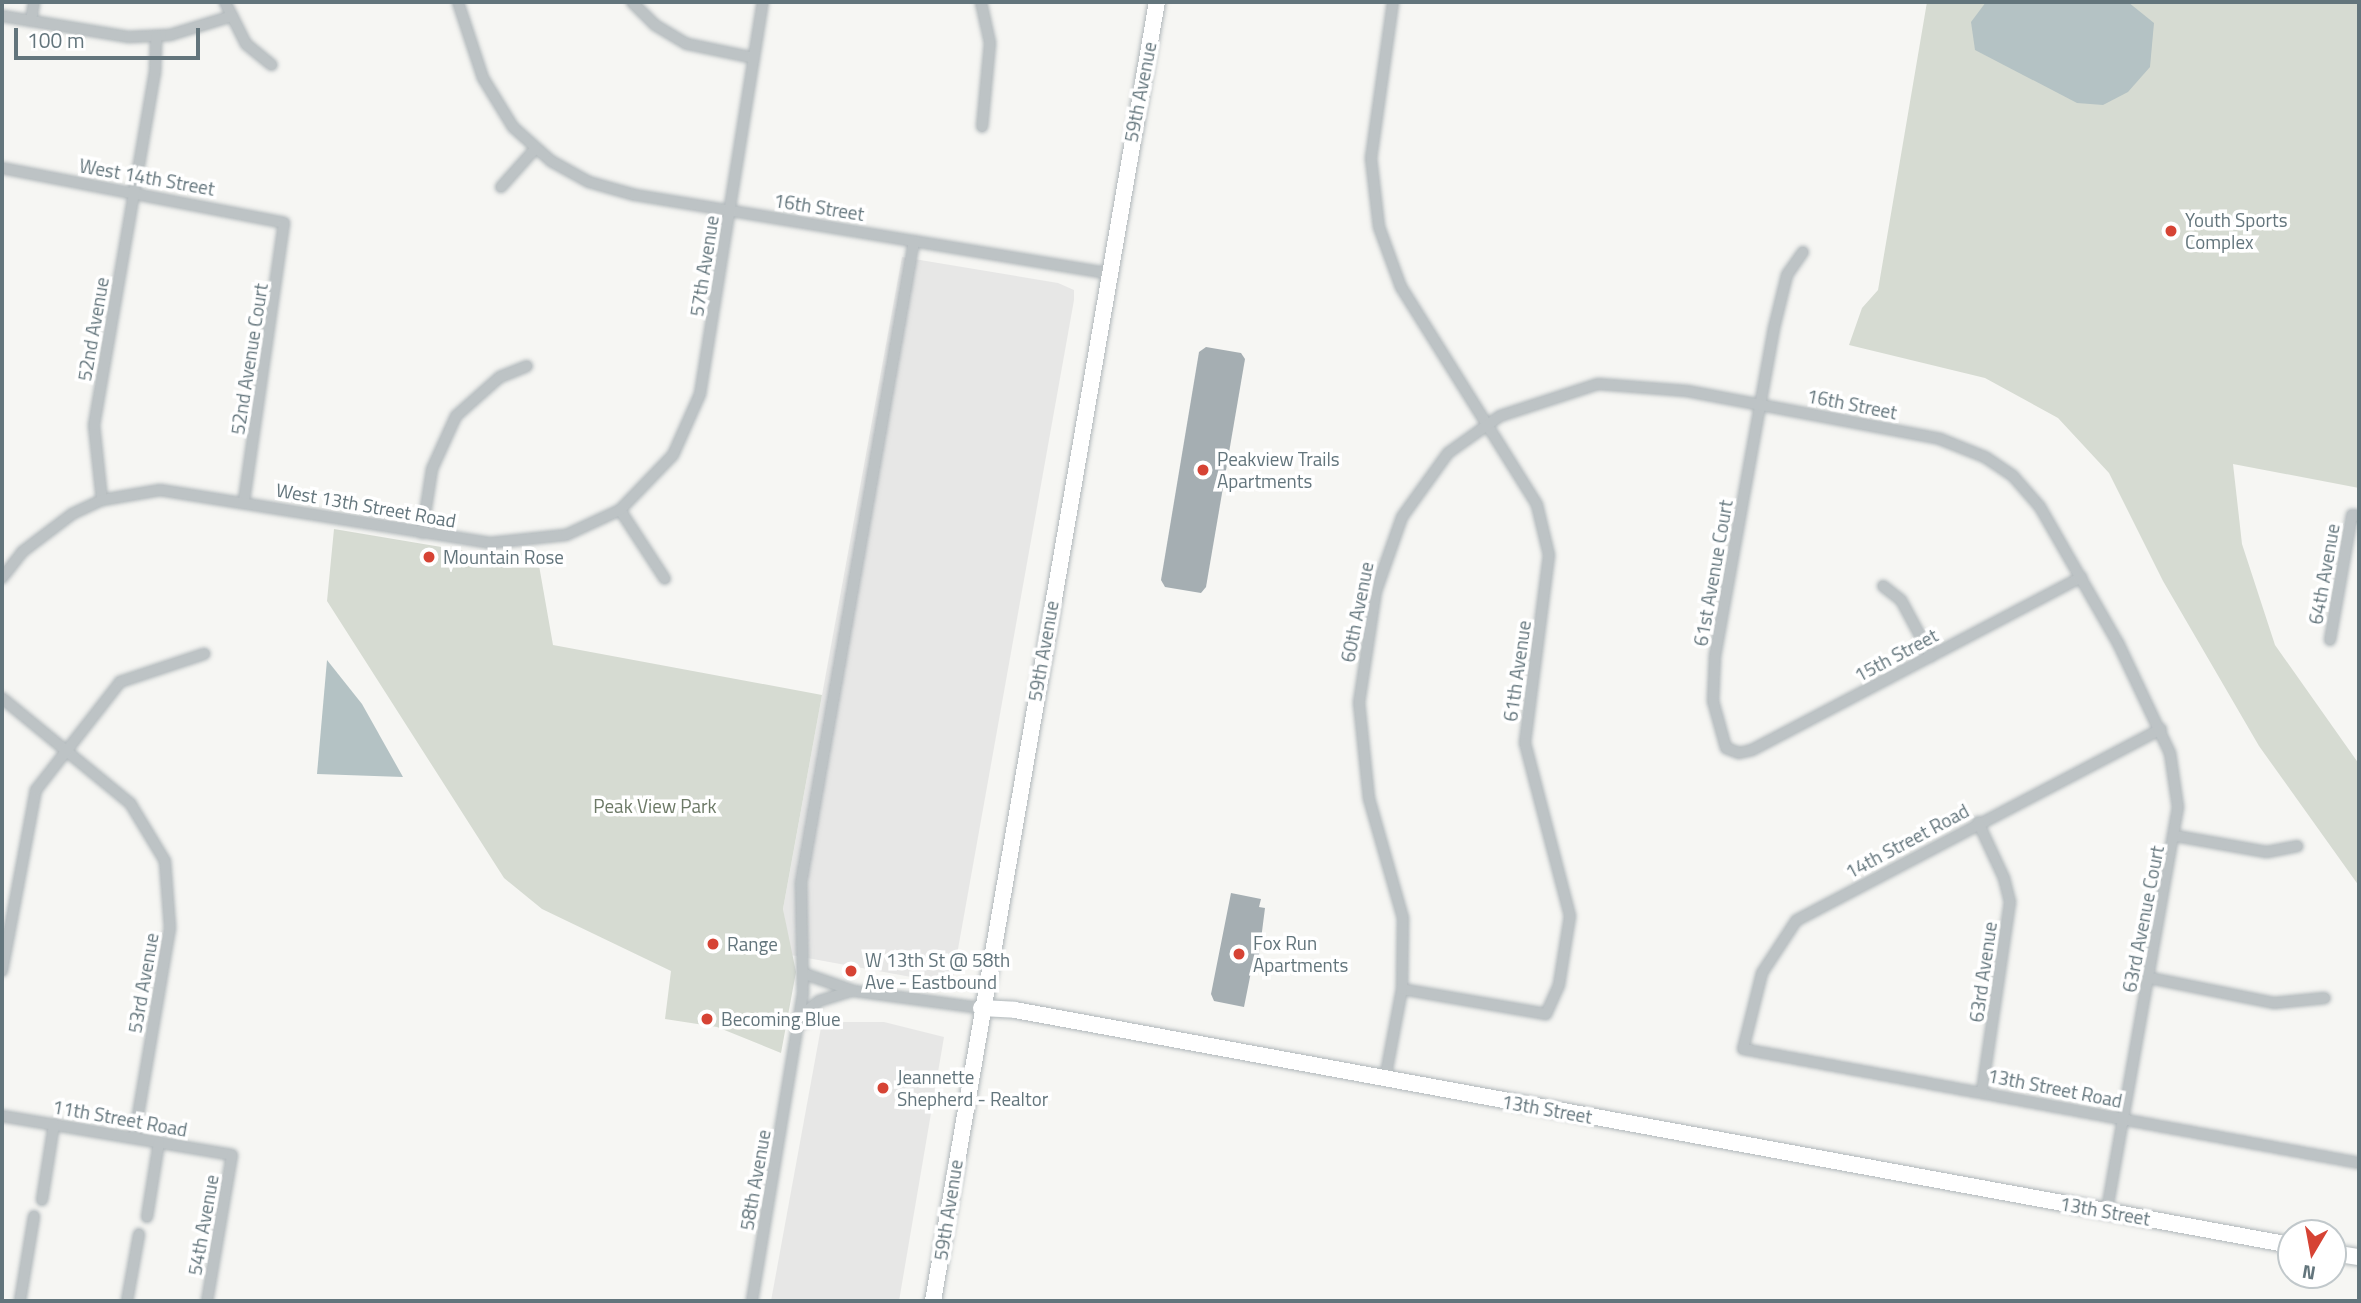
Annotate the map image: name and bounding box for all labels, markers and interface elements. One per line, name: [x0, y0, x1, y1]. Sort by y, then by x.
scale bar: [18, 14, 203, 58]
text: 100 m: [27, 24, 84, 56]
street label: 59th Avenue: [1119, 40, 1161, 144]
street label: West 14th Street: [78, 154, 216, 200]
street label: 16th Street: [772, 189, 866, 225]
place label: Youth Sports Complex: [2185, 209, 2287, 253]
street label: 57th Avenue: [685, 214, 723, 318]
marker: Youth Sports Complex: [2163, 223, 2179, 239]
street label: 52nd Avenue: [73, 275, 113, 383]
street label: 52nd Avenue Court: [226, 282, 272, 436]
street label: 16th Street: [1805, 384, 1899, 424]
place label: Peakview Trails Apartments: [1217, 448, 1340, 492]
marker: Peakview Trails Apartments: [1195, 462, 1211, 478]
street label: West 13th Street Road: [274, 478, 458, 532]
street label: 61st Avenue Court: [1689, 498, 1737, 648]
street label: 64th Avenue: [2304, 522, 2344, 626]
place label: Mountain Rose: [443, 546, 564, 568]
marker: Mountain Rose: [421, 549, 437, 565]
street label: 60th Avenue: [1336, 560, 1378, 664]
street label: 59th Avenue: [1023, 599, 1063, 703]
street label: 61th Avenue: [1499, 619, 1535, 723]
street label: 15th Street: [1850, 623, 1942, 687]
park label: Peak View Park: [593, 795, 717, 817]
street label: 14th Street Road: [1841, 799, 1973, 883]
street label: 63rd Avenue Court: [2118, 844, 2168, 994]
street label: 63rd Avenue: [1965, 920, 2001, 1024]
street label: 53rd Avenue: [123, 931, 163, 1035]
place label: Fox Run Apartments: [1253, 932, 1348, 976]
place label: Range: [727, 933, 778, 955]
marker: Range: [705, 936, 721, 952]
marker: Fox Run Apartments: [1231, 946, 1247, 962]
place label: W 13th St @ 58th Ave - Eastbound: [865, 949, 1010, 993]
marker: W 13th St @ 58th Ave - Eastbound: [843, 963, 859, 979]
place label: Becoming Blue: [721, 1008, 840, 1030]
marker: Becoming Blue: [699, 1011, 715, 1027]
street label: 13th Street Road: [1986, 1064, 2124, 1112]
place label: Jeannette Shepherd - Realtor: [897, 1066, 1048, 1110]
marker: Jeannette Shepherd - Realtor: [875, 1080, 891, 1096]
street label: 13th Street: [1500, 1090, 1594, 1128]
street label: 11th Street Road: [51, 1095, 189, 1141]
street label: 58th Avenue: [735, 1128, 775, 1232]
street label: 59th Avenue: [929, 1158, 967, 1262]
street label: 54th Avenue: [183, 1173, 223, 1277]
street label: 13th Street: [2058, 1192, 2152, 1230]
north arrow: [2277, 1219, 2347, 1289]
text: N: [2300, 1258, 2318, 1289]

